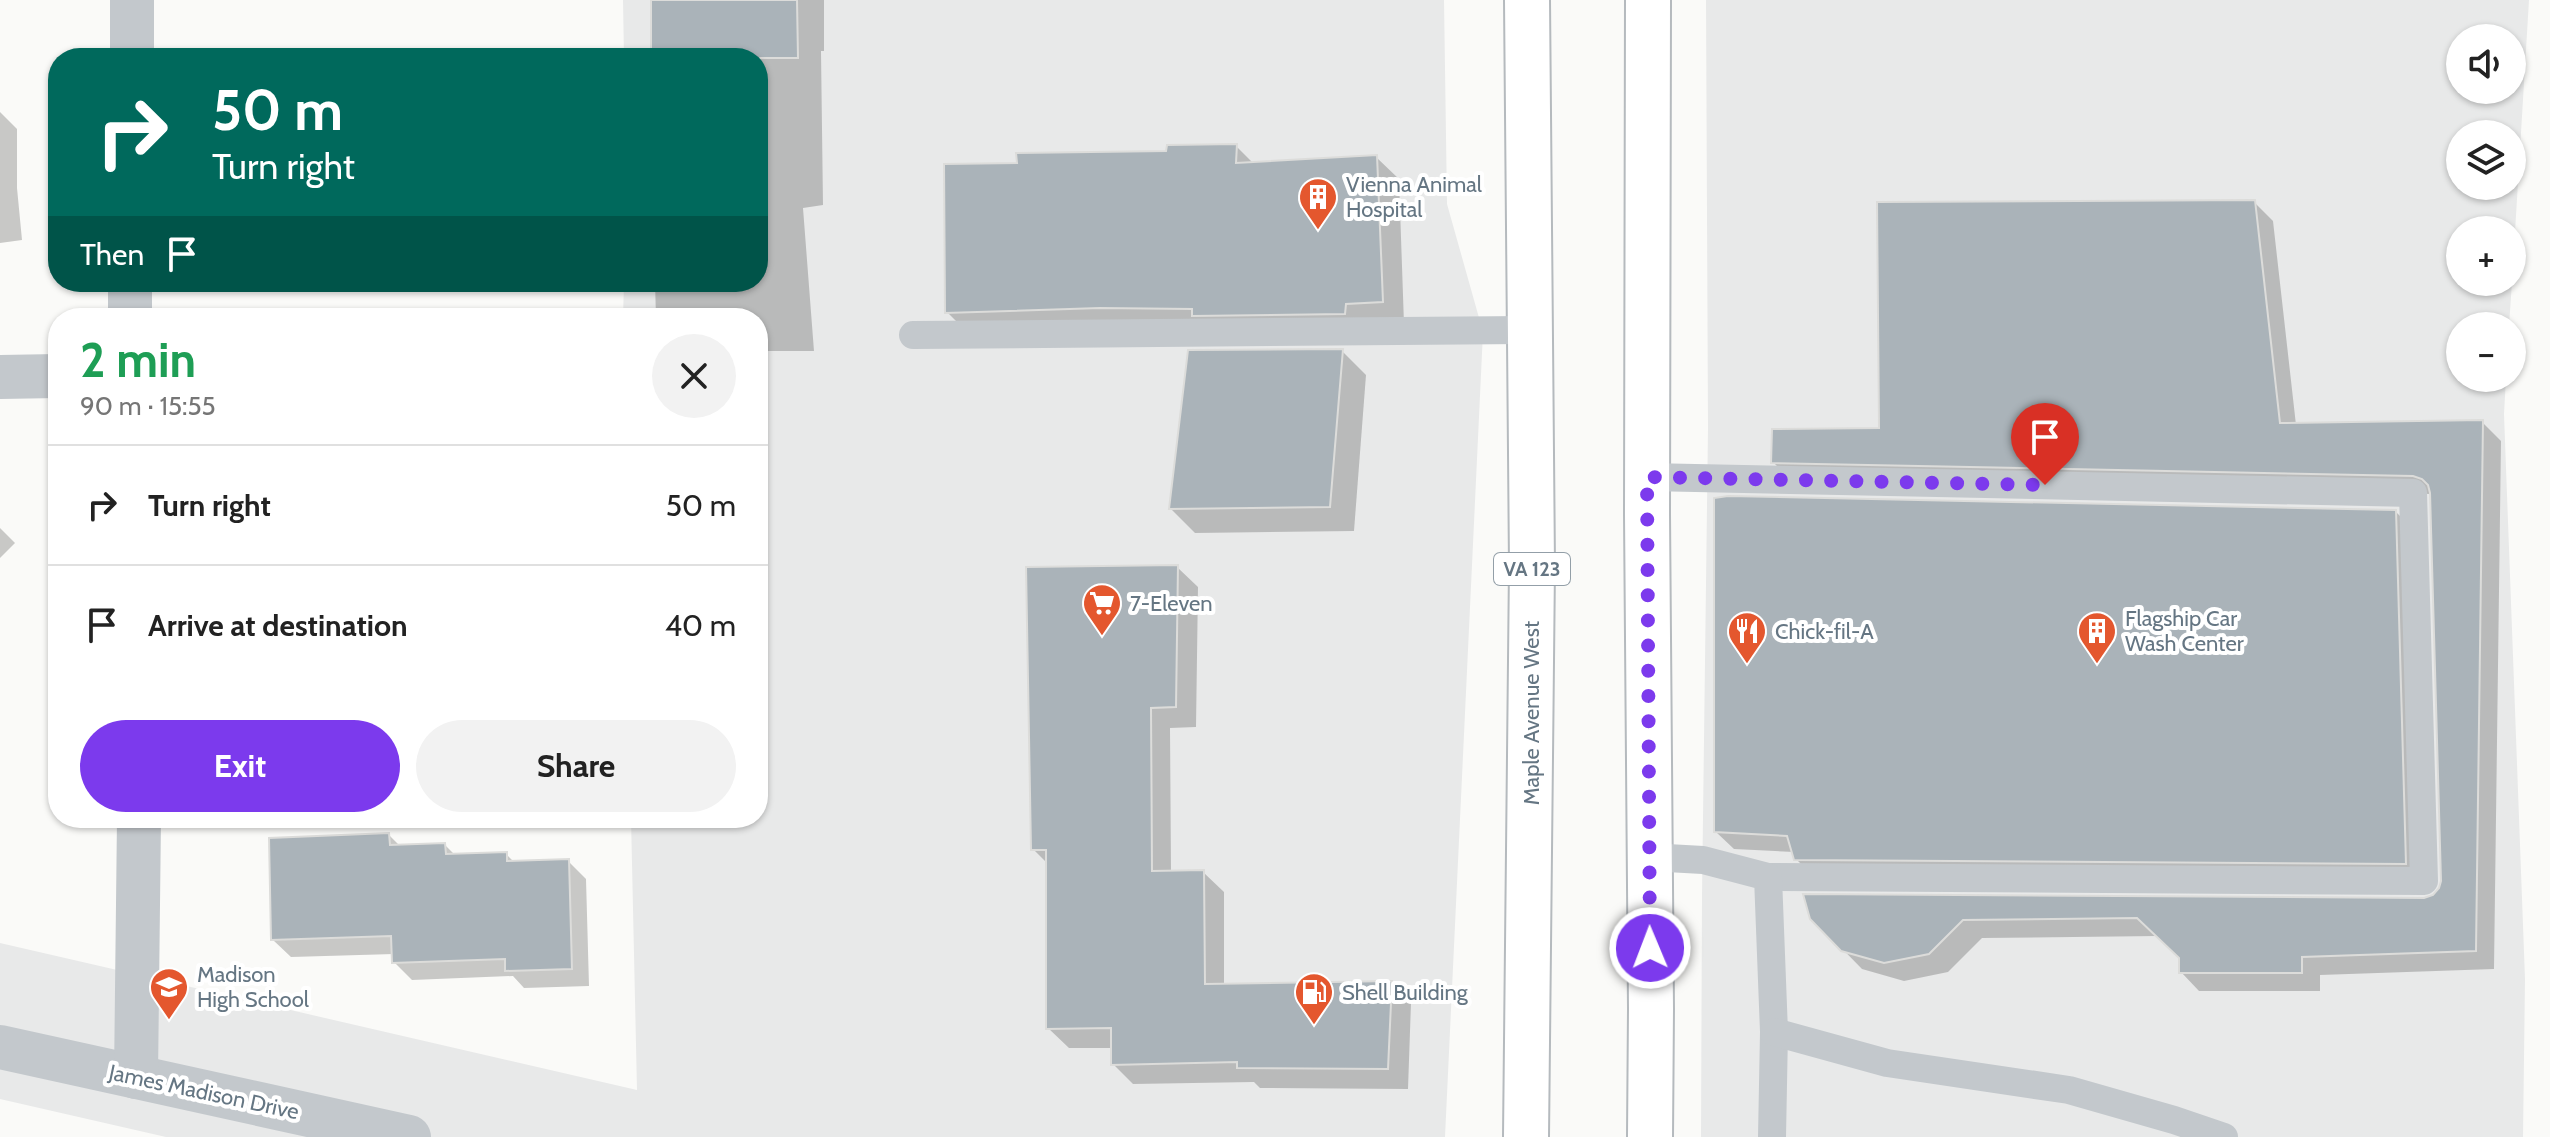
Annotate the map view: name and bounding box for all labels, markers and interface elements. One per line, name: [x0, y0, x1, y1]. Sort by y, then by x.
map controls: [2446, 24, 2526, 392]
button: sound: [2446, 24, 2526, 104]
text: 50 m: [212, 76, 343, 144]
icon: right: [80, 80, 184, 184]
button: layers: [2446, 120, 2526, 200]
text: Turn right: [212, 144, 355, 188]
place label: Vienna Animal Hospital: [1346, 171, 1483, 223]
building icon: Vienna Animal Hospital: [1297, 176, 1339, 231]
button: +: [2446, 216, 2526, 296]
icon: arrive: [160, 232, 204, 276]
text: Then: [80, 236, 144, 273]
button: −: [2446, 312, 2526, 392]
text: 2 min: [80, 331, 196, 389]
button: close: [652, 334, 736, 418]
text: 90 m · 15:55: [80, 390, 216, 422]
pin: [2011, 403, 2079, 485]
icon: arrive: [2023, 415, 2067, 459]
icon: right: [80, 483, 124, 527]
text: Turn right: [148, 487, 271, 524]
text: 50 m: [666, 487, 736, 524]
road number: VA 123: [1494, 553, 1570, 585]
supermarket icon: 7-Eleven: [1081, 582, 1123, 637]
place label: 7-Eleven: [1130, 590, 1213, 617]
icon: arrive: [80, 603, 124, 647]
place label: Flagship Car Wash Center: [2125, 605, 2244, 657]
text: Arrive at destination: [148, 607, 408, 644]
text: 40 m: [665, 607, 736, 644]
restaurant icon: Chick-fil-A: [1726, 610, 1768, 665]
building icon: Flagship Car Wash Center: [2076, 610, 2118, 665]
place label: Chick-fil-A: [1775, 618, 1874, 645]
street label: Maple Avenue West: [1518, 620, 1545, 805]
button: Exit: [80, 720, 400, 812]
button: Share: [416, 720, 736, 812]
position arrow: [1608, 906, 1692, 990]
place label: Madison High School: [197, 961, 310, 1013]
school or university icon: Madison High School: [148, 966, 190, 1021]
fuel station icon: Shell Building: [1293, 971, 1335, 1026]
place label: Shell Building: [1342, 979, 1469, 1006]
street label: James Madison Drive: [106, 1058, 301, 1125]

